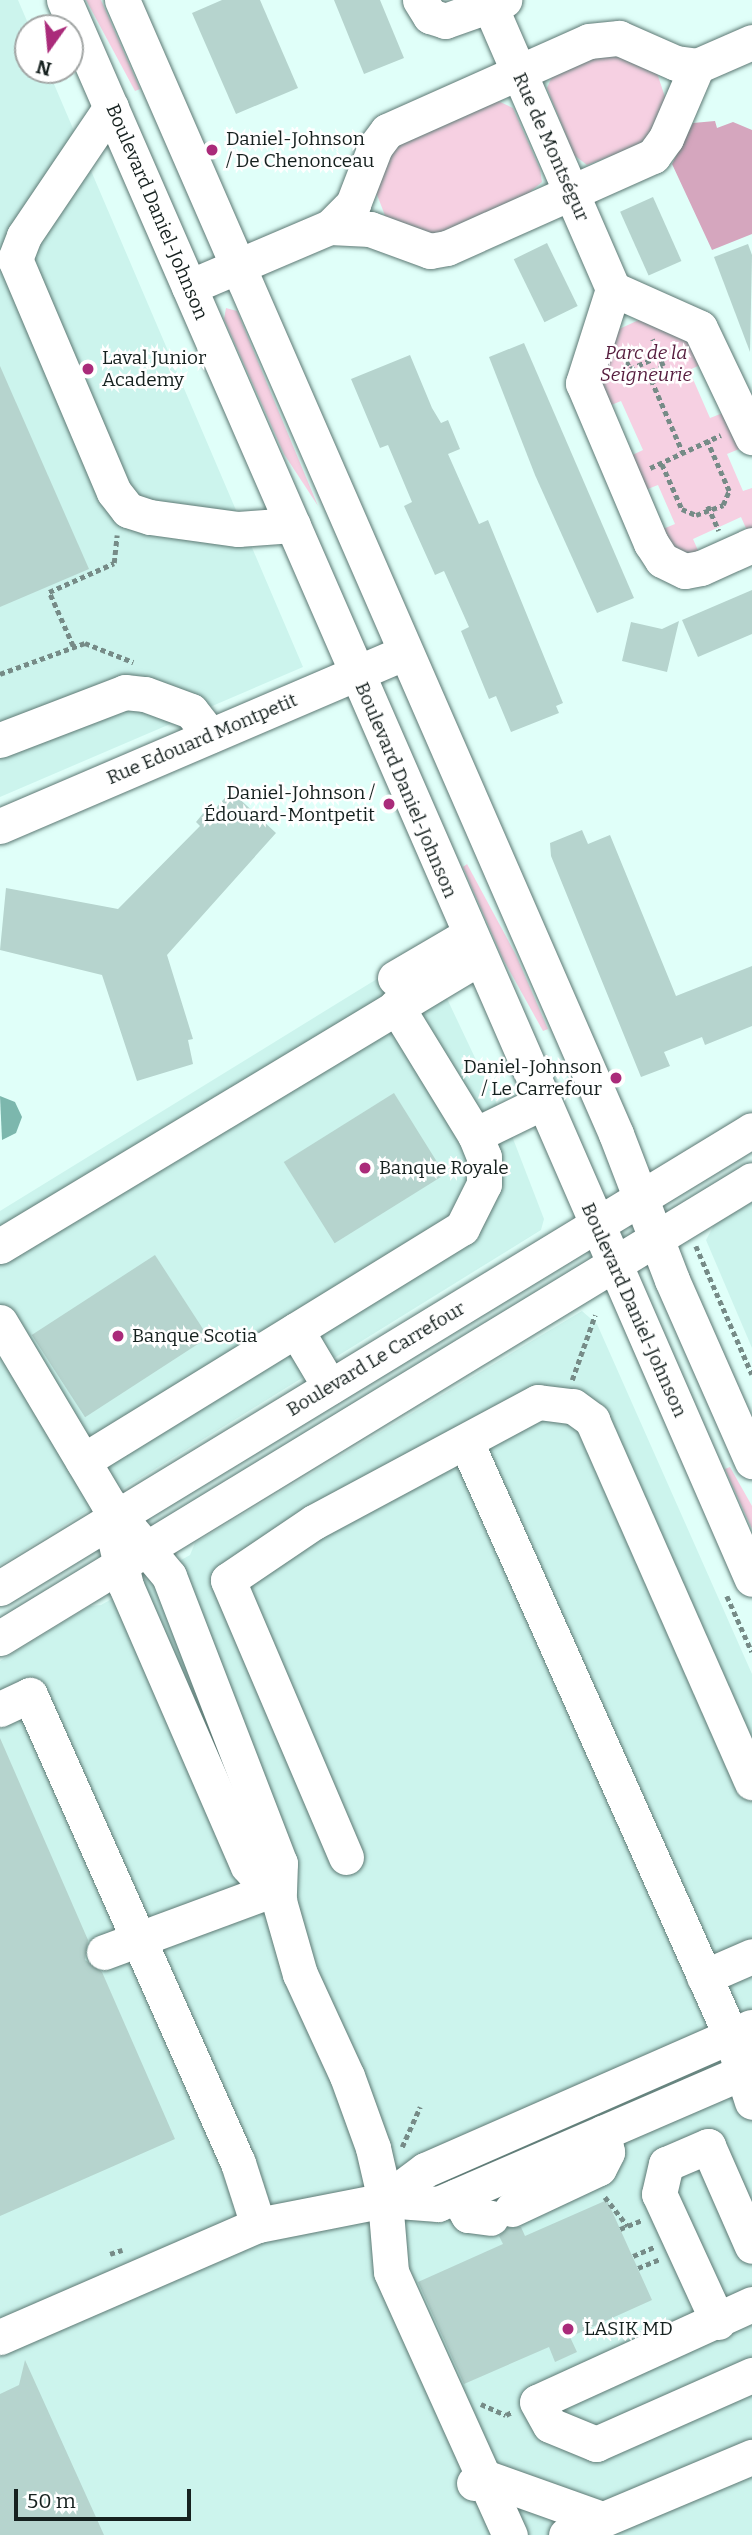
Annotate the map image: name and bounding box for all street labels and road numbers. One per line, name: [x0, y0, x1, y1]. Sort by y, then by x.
street label: Rue de Montségur: [508, 69, 594, 225]
street label: Boulevard Daniel-Johnson: [101, 101, 213, 323]
street label: Boulevard Daniel-Johnson: [350, 679, 462, 901]
street label: Rue Edouard Montpetit: [103, 689, 301, 789]
street label: Boulevard Daniel-Johnson: [576, 1199, 692, 1421]
street label: Boulevard Le Carrefour: [283, 1297, 469, 1421]

